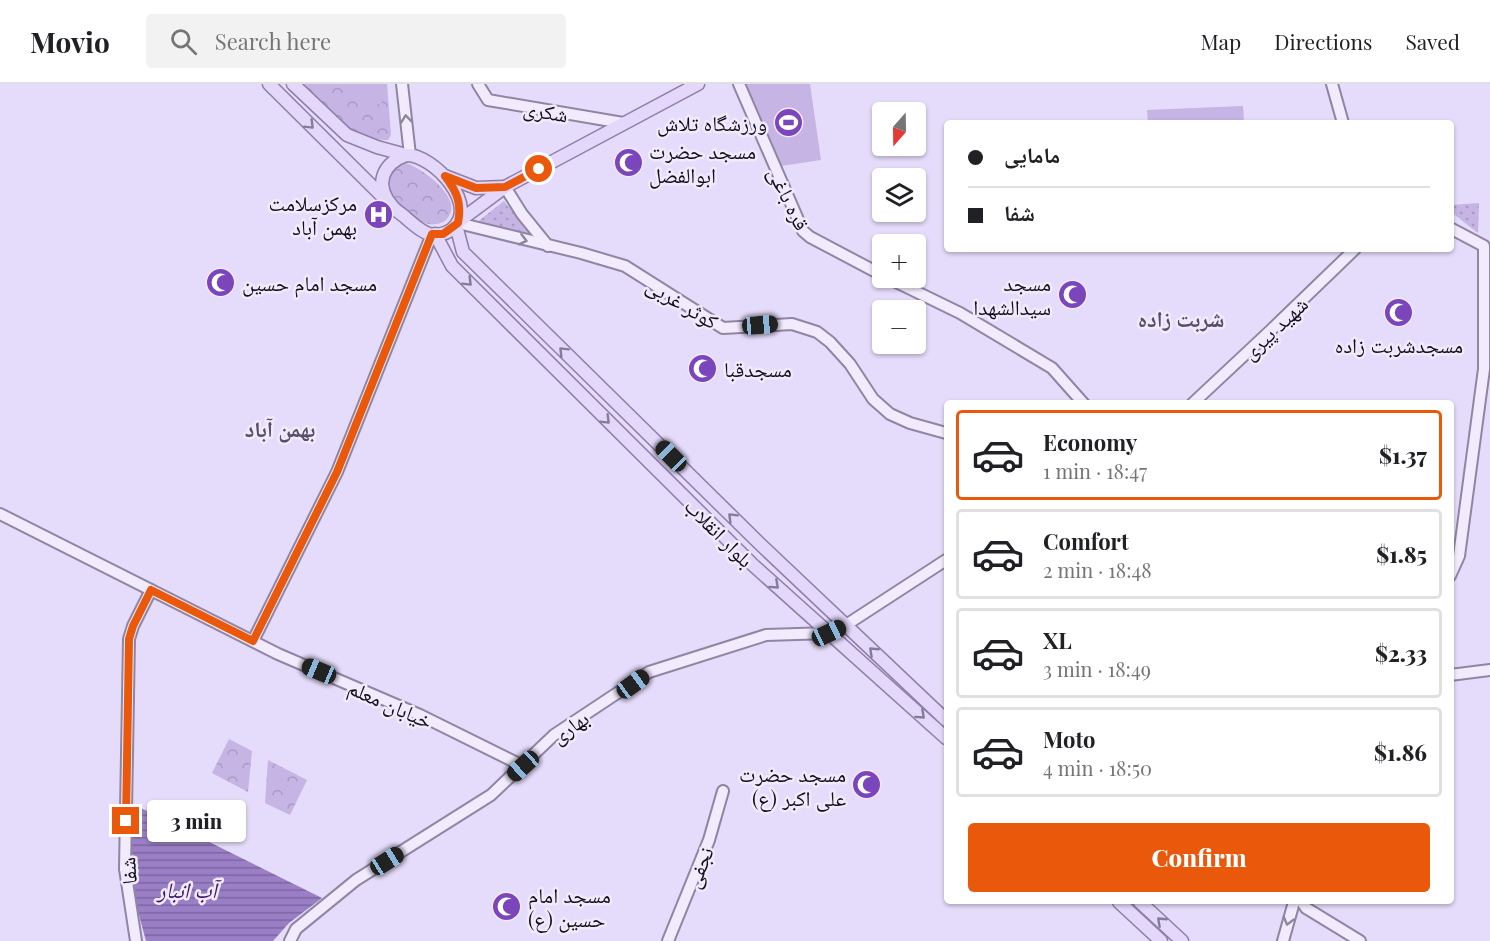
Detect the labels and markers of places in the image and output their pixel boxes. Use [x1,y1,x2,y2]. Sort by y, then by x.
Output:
sports icon: ورزشگاه تلاش [772,106,804,138]
place label: ورزشگاه تلاش [657,108,767,137]
place label: مسجد حضرت ابوالفضل [649,136,756,189]
mosque icon: مسجد حضرت ابوالفضل [612,146,644,178]
place label: مرکزسلامت بهمن آباد [268,188,357,241]
hospital icon: مرکزسلامت بهمن آباد [362,198,394,230]
mosque icon: مسجد امام حسین [205,266,237,298]
place label: مسجد امام حسین [242,268,377,298]
place label: مسجد سیدالشهدا [973,268,1051,320]
mosque icon: مسجد سیدالشهدا [1056,278,1088,310]
mosque icon: مسجدشربت زاده [1383,297,1415,329]
place label: مسجدشربت زاده [1335,330,1463,358]
mosque icon: مسجدقبا [687,352,719,384]
place label: مسجدقبا [724,354,792,382]
place label: مسجد حضرت علی اکبر (ع) [739,759,846,812]
mosque icon: مسجد حضرت علی اکبر (ع) [851,769,883,801]
place label: مسجد امام حسین (ع) [528,880,611,933]
mosque icon: مسجد امام حسین (ع) [491,890,523,922]

